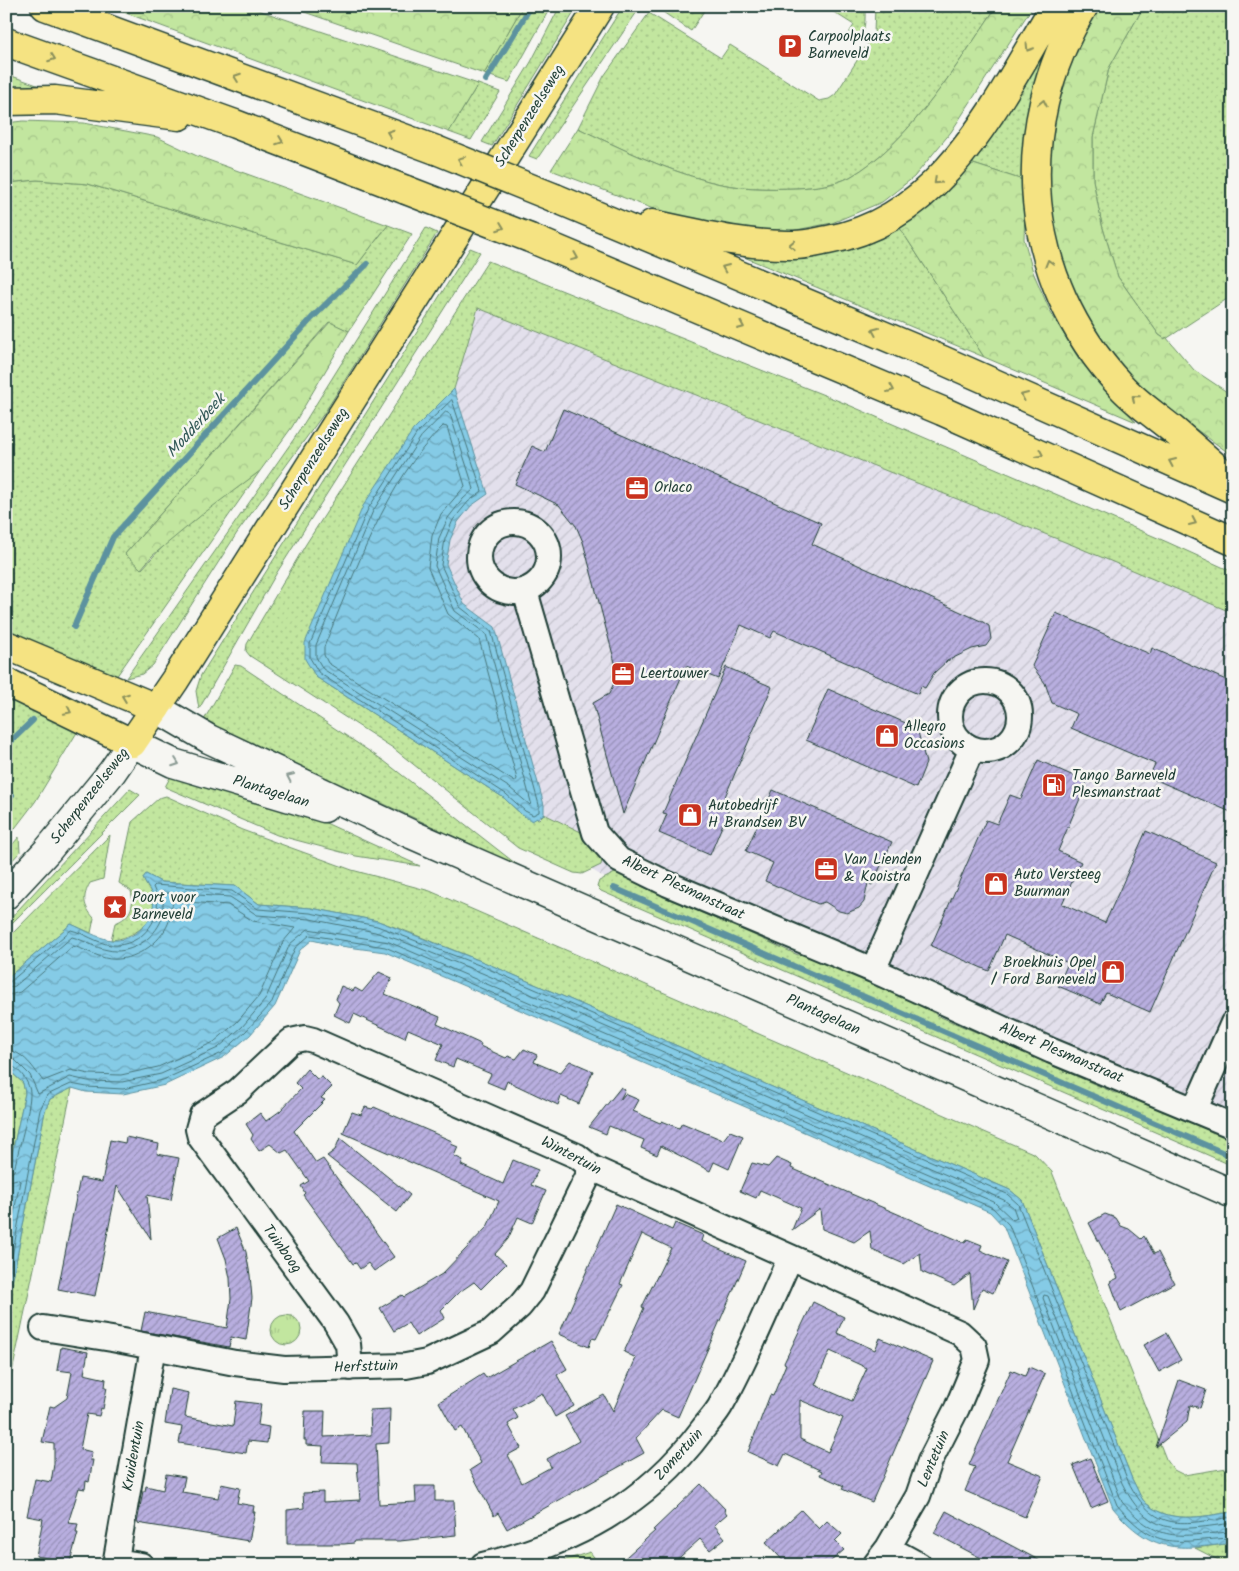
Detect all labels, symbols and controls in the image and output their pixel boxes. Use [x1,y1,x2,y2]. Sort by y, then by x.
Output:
place label: Carpoolplaats Barneveld [808,25,891,66]
parking icon: Carpoolplaats Barneveld [777,33,803,59]
one-way arrow [1026,42,1035,51]
one-way arrow [47,52,56,62]
street label: Scherpenzeelseweg [489,60,571,172]
one-way arrow [233,73,242,83]
one-way arrow [1038,98,1048,107]
one-way arrow [386,129,395,139]
one-way arrow [275,135,284,145]
one-way arrow [457,156,466,166]
one-way arrow [934,175,943,184]
one-way arrow [496,221,505,231]
one-way arrow [788,240,796,250]
one-way arrow [570,251,579,261]
one-way arrow [1044,258,1055,267]
one-way arrow [721,263,730,274]
one-way arrow [736,320,745,330]
one-way arrow [871,326,880,337]
one-way arrow [886,383,895,394]
water label: Modderbeek [160,387,233,464]
one-way arrow [1020,391,1029,402]
one-way arrow [1131,395,1140,404]
street label: Scherpenzeelseweg [273,403,355,515]
one-way arrow [1035,447,1044,458]
one-way arrow [1168,457,1177,468]
office icon: Orlaco [624,475,650,501]
place label: Orlaco [654,476,693,500]
one-way arrow [1188,516,1197,527]
office icon: Leertouwer [610,661,636,687]
place label: Leertouwer [640,662,709,686]
one-way arrow [122,692,130,702]
one-way arrow [62,705,71,715]
place label: Allegro Occasions [904,715,965,756]
shop icon: Allegro Occasions [874,723,900,749]
street label: Scherpenzeelseweg [44,742,136,850]
one-way arrow [171,757,180,767]
place label: Tango Barneveld Plesmanstraat [1072,764,1176,805]
street label: Plantagelaan [230,769,312,815]
fuel station icon: Tango Barneveld Plesmanstraat [1041,772,1067,798]
one-way arrow [286,773,295,783]
place label: Autobedrijf H Brandsen BV [708,794,807,835]
shop icon: Autobedrijf H Brandsen BV [677,802,703,828]
place label: Van Lienden & Kooistra [844,848,922,889]
street label: Albert Plesmanstraat [618,849,749,927]
office icon: Van Lienden & Kooistra [813,856,839,882]
place label: Auto Versteeg Buurman [1014,863,1101,904]
shop icon: Auto Versteeg Buurman [983,871,1009,897]
place label: Poort voor Barneveld [132,886,196,927]
place icon: Poort voor Barneveld [102,894,128,920]
place label: Broekhuis Opel / Ford Barneveld [991,951,1097,992]
shop icon: Broekhuis Opel / Ford Barneveld [1100,959,1126,985]
street label: Plantagelaan [782,988,864,1042]
street label: Albert Plesmanstraat [995,1016,1127,1090]
street label: Wintertuin [536,1130,606,1182]
street label: Tuinboog [256,1220,308,1278]
street label: Herfsttuin [334,1354,398,1380]
street label: Kruidentuin [116,1419,152,1493]
street label: Zomertuin [649,1423,709,1487]
street label: Lentetuin [911,1427,957,1491]

